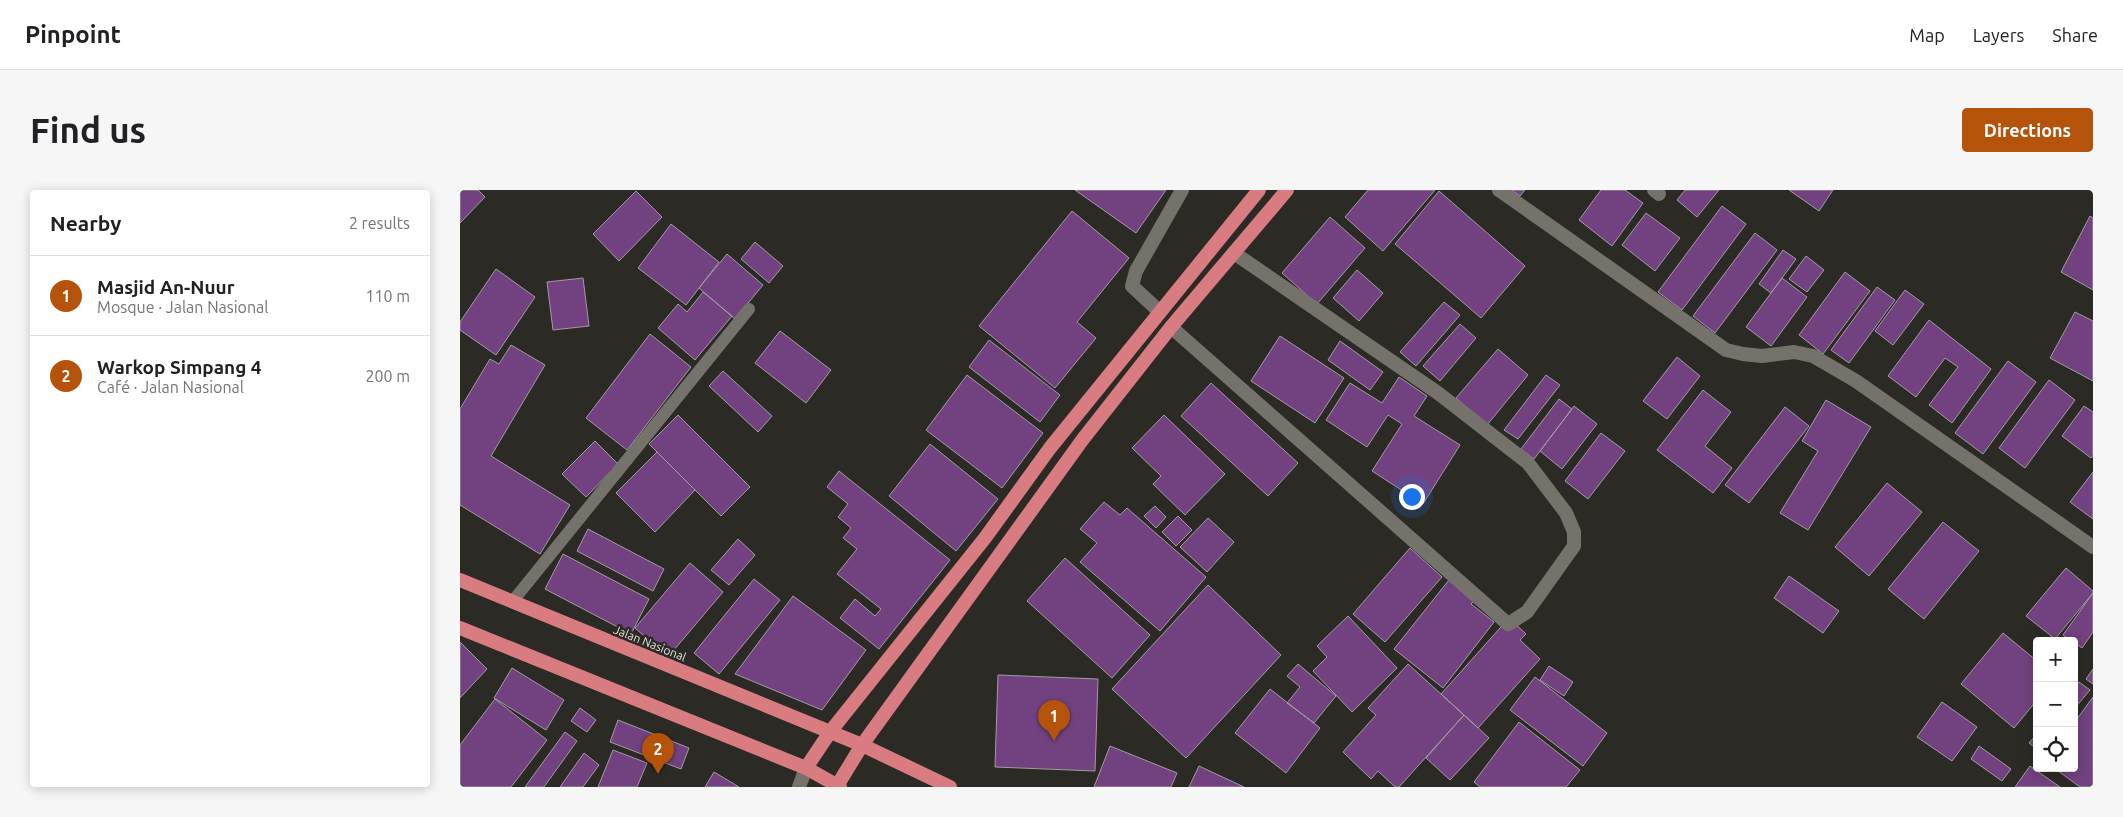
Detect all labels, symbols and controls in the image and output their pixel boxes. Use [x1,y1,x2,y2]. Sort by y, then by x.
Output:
text: Pinpoint [25,21,121,48]
text: Map [1909,25,1945,45]
text: Layers [1973,25,2024,45]
text: Share [2052,25,2098,45]
button: Directions [1962,108,2093,152]
text: Find us [30,110,146,150]
text: Nearby [50,211,121,235]
text: 2 results [349,214,410,232]
text: Masjid An-Nuur [97,276,235,298]
text: 1 [61,287,71,305]
text: 110 m [365,287,410,305]
text: Mosque · Jalan Nasional [97,298,269,316]
text: Warkop Simpang 4 [97,356,262,378]
text: 2 [61,367,71,385]
text: 200 m [365,367,410,385]
text: Café · Jalan Nasional [97,378,244,396]
your location [1399,484,1425,510]
street label: Jalan Nasional [612,623,688,663]
map controls [2033,637,2078,772]
button: + [2033,637,2078,682]
button: − [2033,682,2078,727]
pin: 1 [1038,700,1070,741]
button: locate [2033,727,2078,772]
pin: 2 [642,733,674,774]

